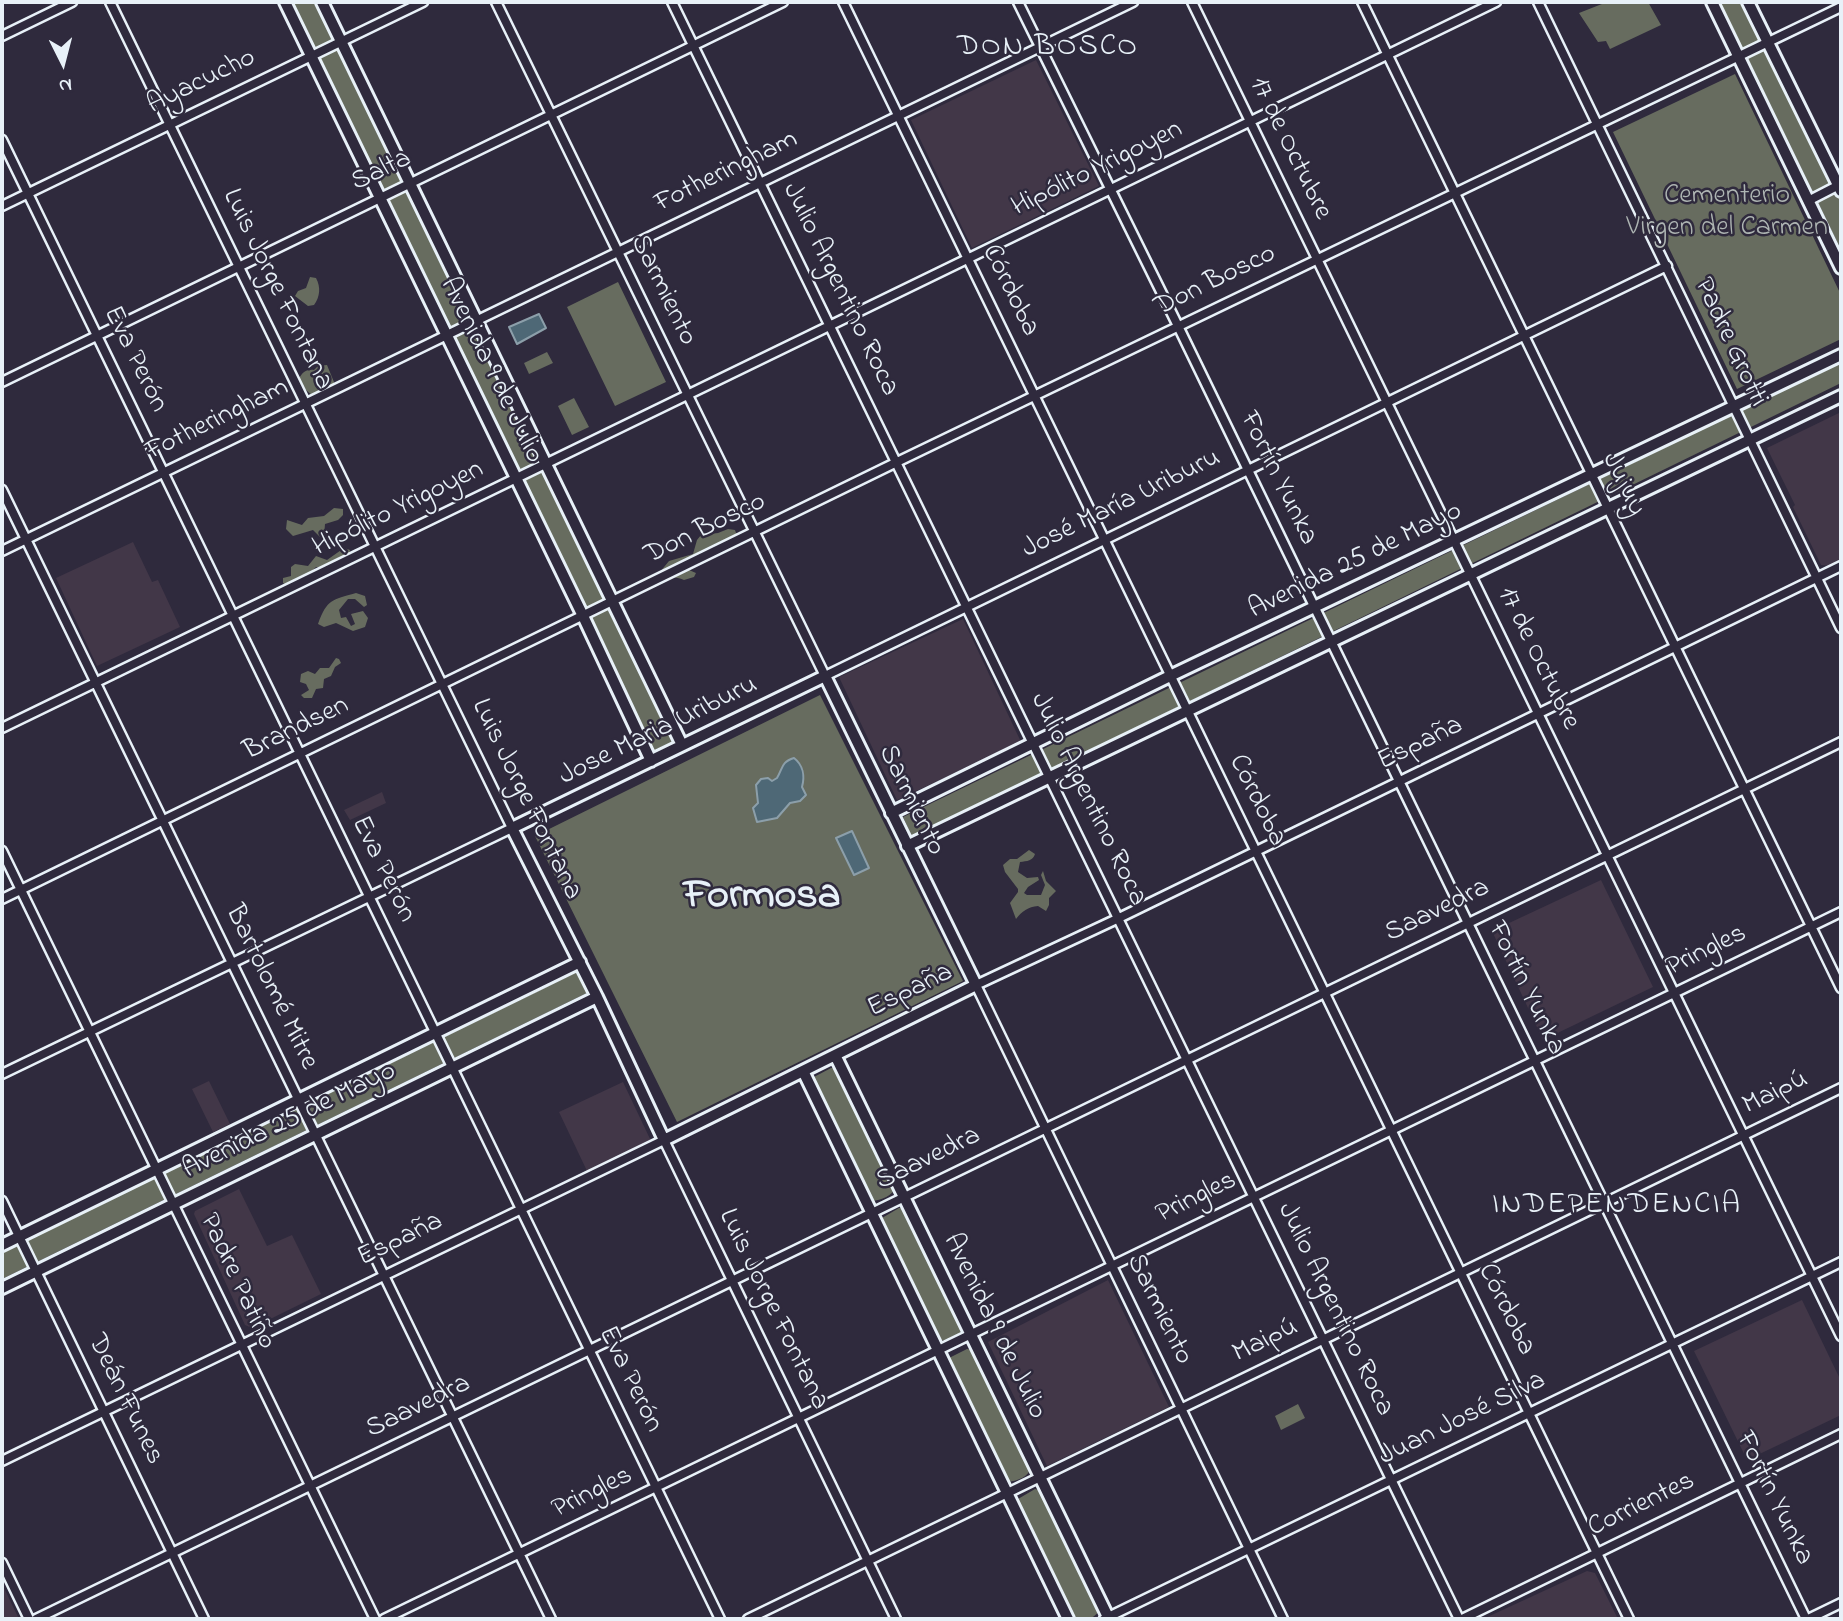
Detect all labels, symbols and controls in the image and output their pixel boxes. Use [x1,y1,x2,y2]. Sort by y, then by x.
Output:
north arrow [28,28,98,98]
district label: DON BOSCO [958,31,1138,67]
street label: Ayacucho [142,42,262,124]
text: N [57,70,73,98]
street label: 17 de Octubre [1240,72,1338,226]
street label: Hipólito Yrigoyen [1007,114,1189,226]
street label: Fotheringham [650,124,804,222]
street label: Salta [347,143,417,201]
street label: Julio Argentino Roca [773,178,905,402]
park label: Cementerio Virgen del Carmen [1626,180,1828,246]
street label: Luis Jorge Fontana [213,184,339,396]
street label: Sarmiento [621,230,703,352]
street label: Don Bosco [1150,238,1282,326]
street label: Córdoba [972,240,1046,342]
street label: Avenida 9 de Julio [430,273,550,469]
street label: Padre Grotti [1685,273,1773,413]
street label: Eva Perón [94,301,174,419]
street label: Fotheringham [141,372,295,470]
street label: Fortín Yunka [1230,407,1324,551]
street label: José María Uriburu [1017,442,1227,568]
street label: Jujuy [1592,448,1652,522]
street label: Hipólito Yrigoyen [308,454,490,566]
street label: Don Bosco [640,486,772,574]
street label: Avenida 25 de Mayo [1244,496,1468,628]
street label: 17 de Octubre [1488,582,1586,736]
street label: Jose Maria Uriburu [554,669,764,795]
street label: Julio Argentino Roca [1021,688,1153,912]
street label: Brandsen [239,690,355,770]
street label: Luis Jorge Fontana [462,694,588,906]
street label: España [1373,710,1469,780]
street label: Sarmiento [869,740,951,862]
street label: Córdoba [1219,750,1293,852]
street label: Eva Perón [342,811,422,929]
street label: Saavedra [1380,872,1496,952]
district label: Formosa [684,874,840,924]
street label: Bartolomé Mitre [216,900,324,1076]
street label: Fortín Yunka [1478,917,1572,1061]
street label: Pringles [1661,918,1753,986]
street label: España [863,957,959,1027]
street label: Avenida 25 de Mayo [178,1056,402,1188]
street label: Maipú [1738,1064,1814,1124]
street label: Saavedra [871,1120,987,1200]
street label: Pringles [1151,1165,1243,1233]
district label: INDEPENDENCIA [1494,1189,1740,1225]
street label: Julio Argentino Roca [1268,1198,1400,1422]
street label: Luis Jorge Fontana [709,1204,835,1416]
street label: España [353,1206,449,1276]
street label: Padre Patiño [190,1209,282,1355]
street label: Avenida 9 de Julio [933,1229,1053,1425]
street label: Sarmiento [1117,1249,1199,1371]
street label: Córdoba [1468,1259,1542,1361]
street label: Maipú [1228,1312,1304,1372]
street label: Eva Perón [589,1321,669,1439]
street label: Deán Funes [78,1329,170,1471]
street label: Juan José Silva [1374,1365,1552,1475]
street label: Saavedra [361,1368,477,1448]
street label: Fortín Yunka [1726,1427,1820,1571]
street label: Pringles [547,1460,639,1528]
street label: Corrientes [1583,1466,1701,1546]

